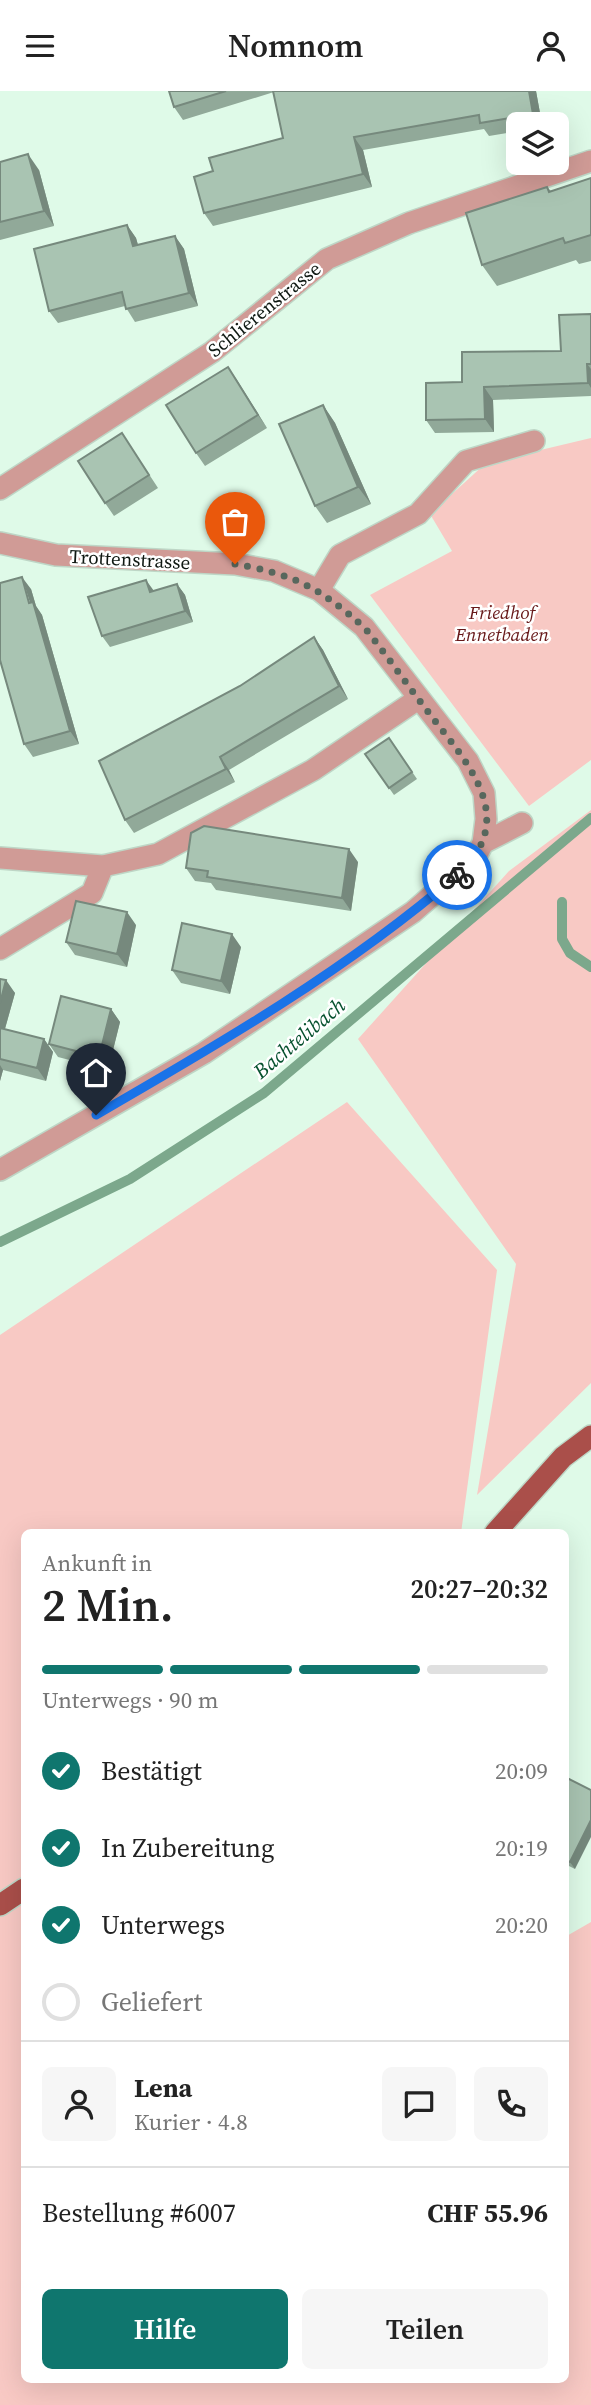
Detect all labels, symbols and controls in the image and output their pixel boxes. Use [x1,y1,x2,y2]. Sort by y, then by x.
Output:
text: Nomnom [228,24,363,68]
icon: menu [21,27,59,65]
icon: person [532,27,570,65]
map controls [506,112,569,175]
button: layers [506,112,569,175]
street label: Schlierenstrasse [202,255,326,363]
pin [205,492,265,564]
icon: bag [216,503,254,541]
street label: Trottenstrasse [69,543,191,575]
park label: Friedhof Ennetbaden [454,599,549,647]
courier [422,840,492,910]
icon: bike [438,856,476,894]
water label: Bachtelibach [246,991,352,1086]
pin [66,1043,126,1115]
icon: home [77,1054,115,1092]
text: Ankunft in [42,1547,152,1579]
text: 20:27–20:32 [411,1571,548,1607]
text: 2 Min. [42,1573,174,1636]
text: Unterwegs · 90 m [42,1684,218,1716]
icon: check [42,1752,80,1790]
text: Bestätigt [101,1753,202,1789]
text: 20:09 [495,1755,548,1787]
icon: check [42,1829,80,1867]
text: In Zubereitung [101,1830,275,1866]
text: 20:19 [495,1832,548,1864]
icon: check [42,1906,80,1944]
text: Unterwegs [101,1907,225,1943]
text: 20:20 [495,1909,548,1941]
text: Geliefert [101,1984,202,2020]
button: person [42,2067,116,2141]
button: chat [382,2067,456,2141]
button: phone [474,2067,548,2141]
text: Lena [134,2070,192,2106]
text: Kurier · 4.8 [134,2106,248,2138]
text: Bestellung #6007 [42,2195,236,2231]
text: CHF 55.96 [427,2195,548,2231]
button: Hilfe [42,2289,288,2369]
button: Teilen [302,2289,548,2369]

